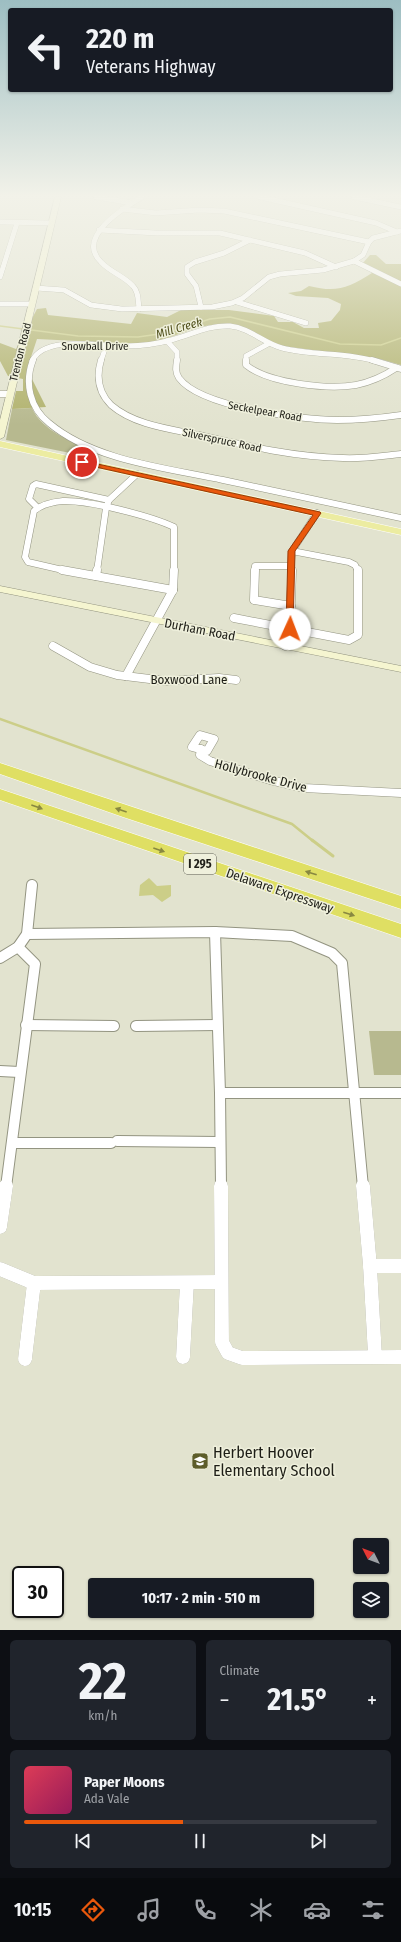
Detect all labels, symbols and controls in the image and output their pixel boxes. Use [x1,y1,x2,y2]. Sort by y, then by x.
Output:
text: 220 m [86,22,154,55]
icon: left [20,24,72,76]
text: Veterans Highway [86,56,216,78]
water label: Mill Creek [154,315,204,341]
street label: Trenton Road [7,321,34,383]
street label: Snowball Drive [62,340,128,353]
street label: Seckelpear Road [227,399,303,424]
street label: Silverspruce Road [181,426,263,455]
pin [65,445,99,479]
icon: arrive [71,451,93,473]
position arrow [269,608,311,650]
street label: Durham Road [163,615,237,644]
street label: Boxwood Lane [150,672,228,687]
street label: Hollybrooke Drive [213,756,309,795]
one-way arrow [31,805,43,811]
one-way arrow [115,807,127,813]
one-way arrow [154,847,166,853]
road number: I 295 [184,854,216,874]
street label: Delaware Expressway [224,865,336,916]
one-way arrow [305,869,317,875]
one-way arrow [343,911,355,917]
place label: Herbert Hoover Elementary School [213,1443,335,1480]
school or university icon: Herbert Hoover Elementary School [190,1451,210,1471]
north arrow [353,1538,389,1574]
map controls [353,1538,389,1618]
speed limit sign: 30 [12,1566,64,1618]
button: layers [353,1582,389,1618]
text: 10:17 · 2 min · 510 m [142,1589,260,1607]
text: 22 [79,1650,127,1713]
text: Climate [220,1663,260,1678]
text: 21.5° [267,1682,329,1718]
text: − [220,1687,229,1714]
text: + [367,1687,377,1714]
text: km/h [88,1708,117,1723]
text: Paper Moons [84,1773,165,1791]
text: Ada Vale [84,1791,129,1806]
icon: previous [72,1830,94,1852]
icon: pause [189,1830,211,1852]
icon: next [307,1830,329,1852]
icon: directions [79,1896,107,1924]
icon: music [135,1896,163,1924]
icon: phone [191,1896,219,1924]
icon: climate [247,1896,275,1924]
icon: car [303,1896,331,1924]
icon: filters [359,1896,387,1924]
text: 10:15 [14,1899,51,1921]

